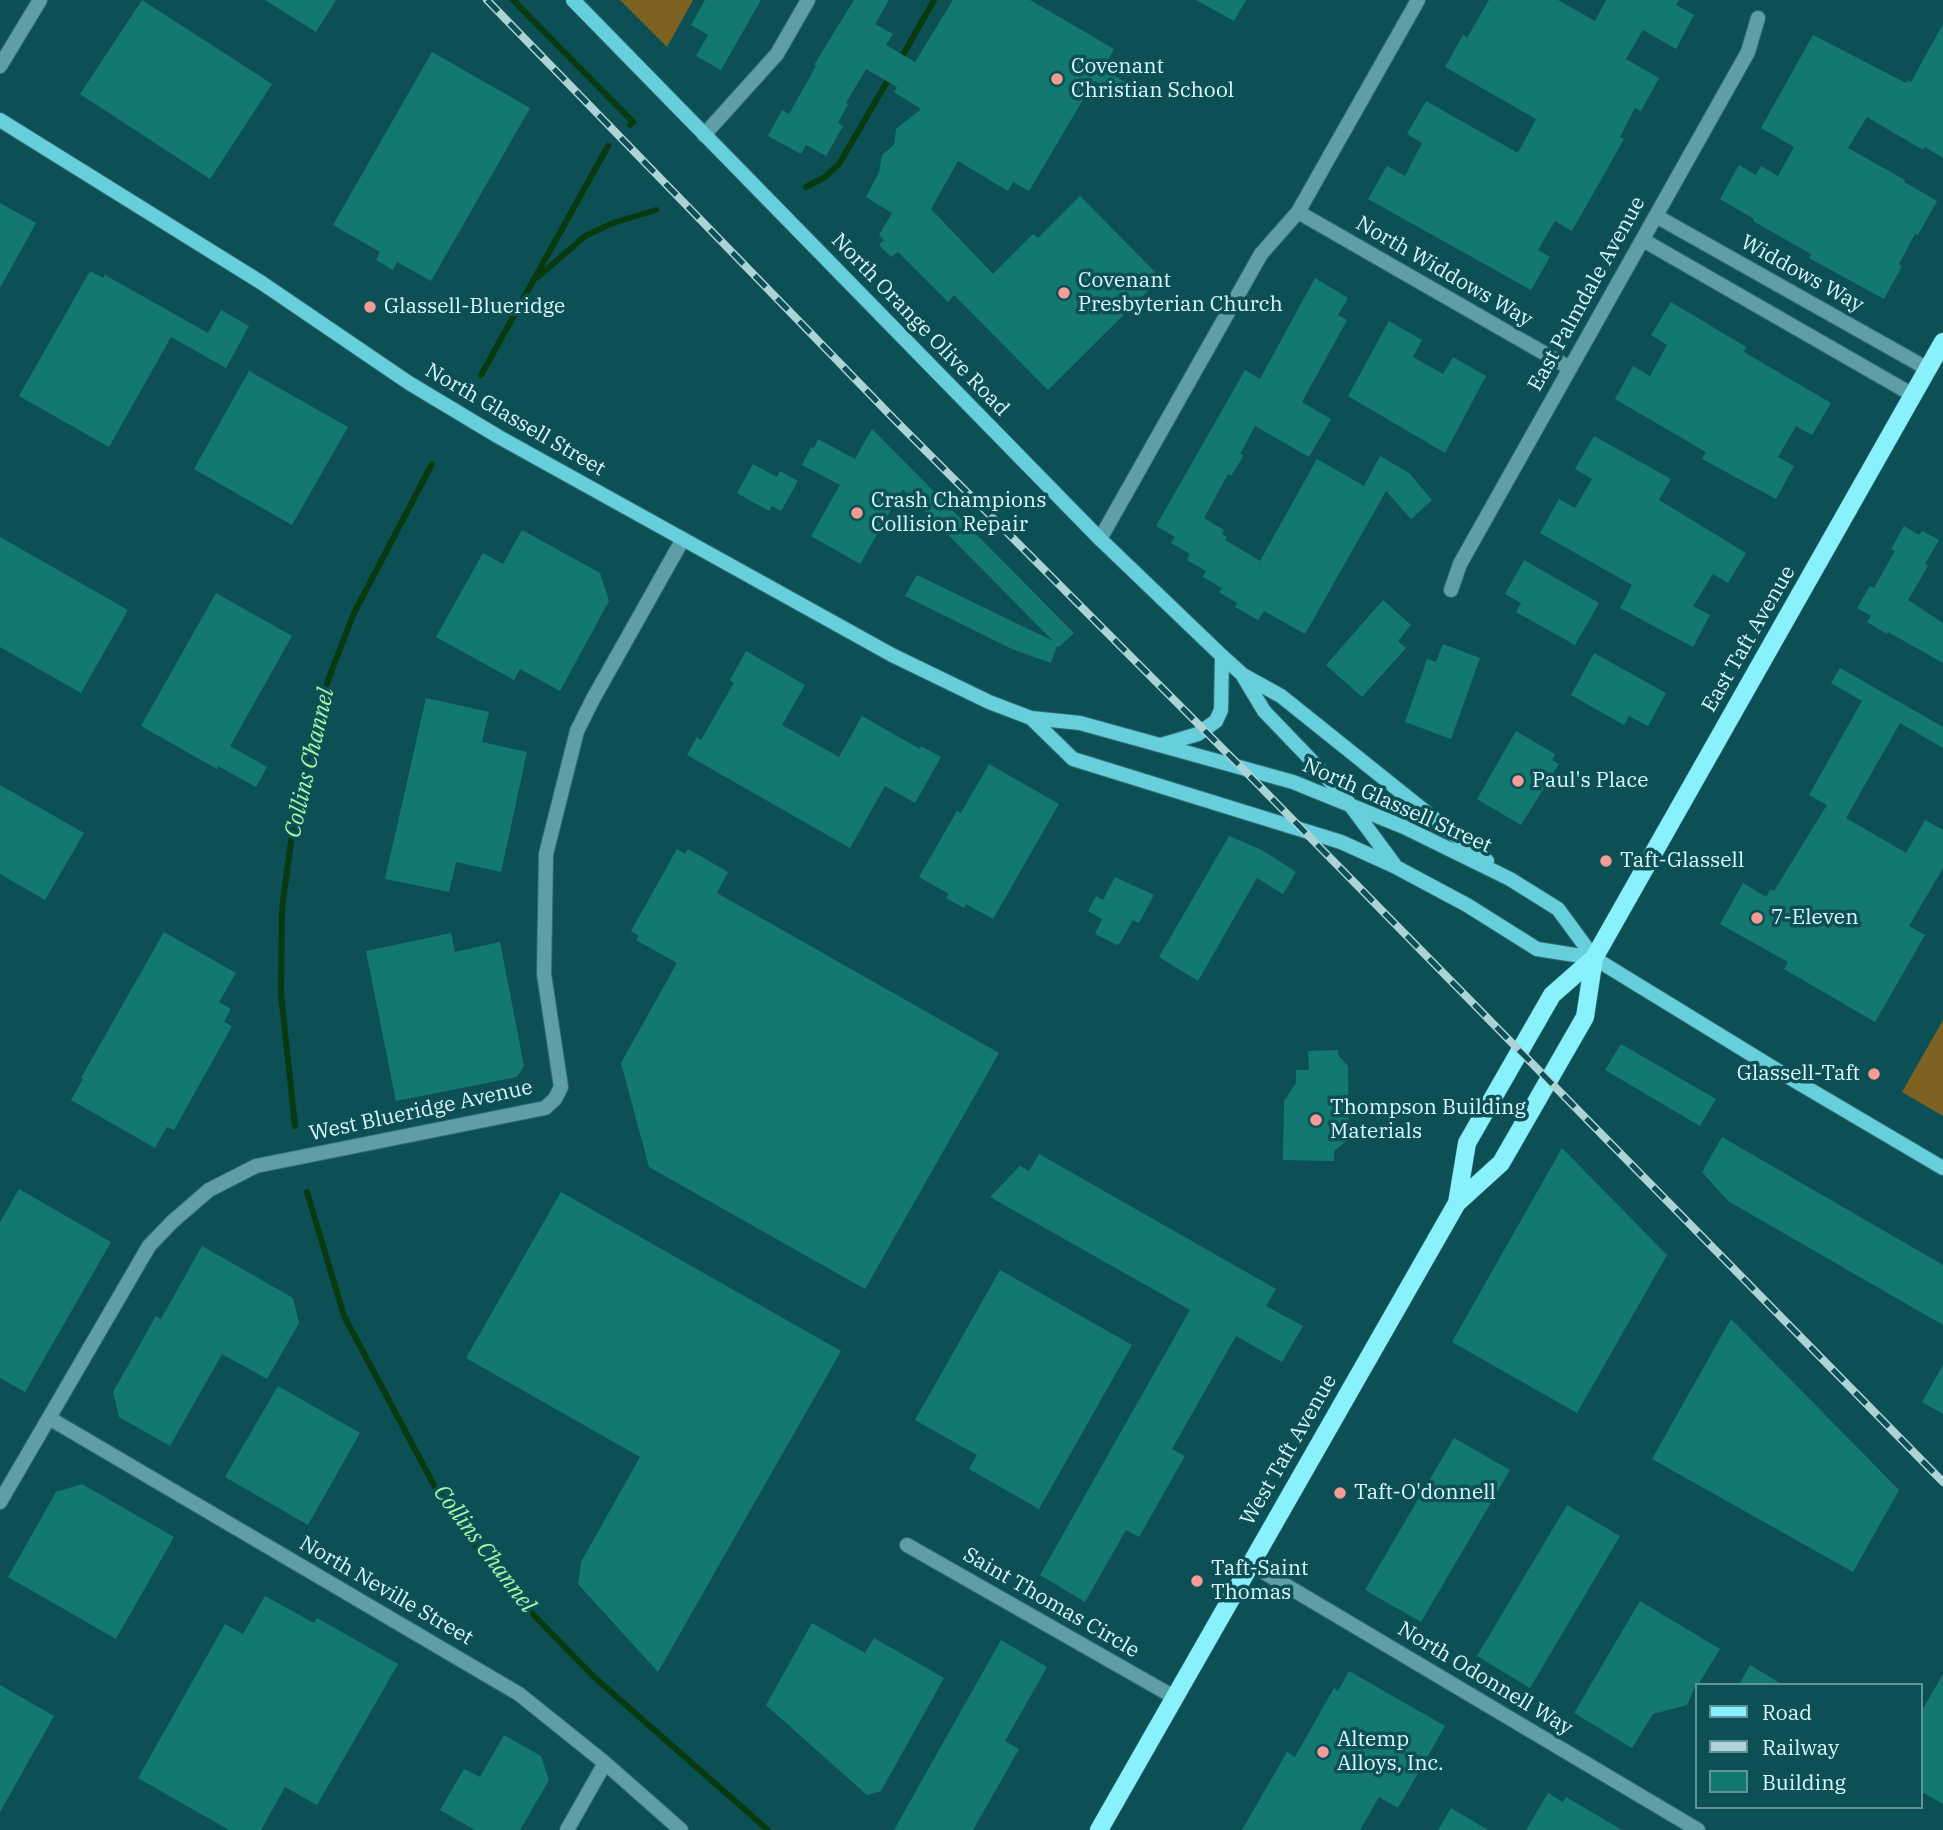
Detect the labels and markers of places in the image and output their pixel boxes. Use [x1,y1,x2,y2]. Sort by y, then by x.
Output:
place label: Covenant Christian School [1071,54,1234,104]
marker: Covenant Christian School [1049,71,1065,87]
place label: Covenant Presbyterian Church [1078,268,1283,318]
marker: Covenant Presbyterian Church [1056,285,1072,301]
place label: Glassell-Blueridge [384,294,565,320]
marker: Glassell-Blueridge [362,299,378,315]
place label: Crash Champions Collision Repair [871,488,1047,538]
marker: Crash Champions Collision Repair [849,505,865,521]
place label: Paul's Place [1532,768,1648,794]
marker: Paul's Place [1510,773,1526,789]
place label: Taft-Glassell [1620,848,1744,874]
marker: Taft-Glassell [1598,853,1614,869]
place label: 7-Eleven [1771,905,1859,931]
marker: 7-Eleven [1749,910,1765,926]
place label: Glassell-Taft [1737,1061,1860,1087]
marker: Glassell-Taft [1866,1066,1882,1082]
place label: Thompson Building Materials [1330,1095,1526,1145]
marker: Thompson Building Materials [1308,1112,1324,1128]
place label: Taft-O'donnell [1354,1480,1496,1506]
marker: Taft-O'donnell [1332,1485,1348,1501]
place label: Taft-Saint Thomas [1211,1556,1308,1606]
marker: Taft-Saint Thomas [1189,1573,1205,1589]
place label: Altemp Alloys, Inc. [1337,1727,1444,1777]
marker: Altemp Alloys, Inc. [1315,1744,1331,1760]

